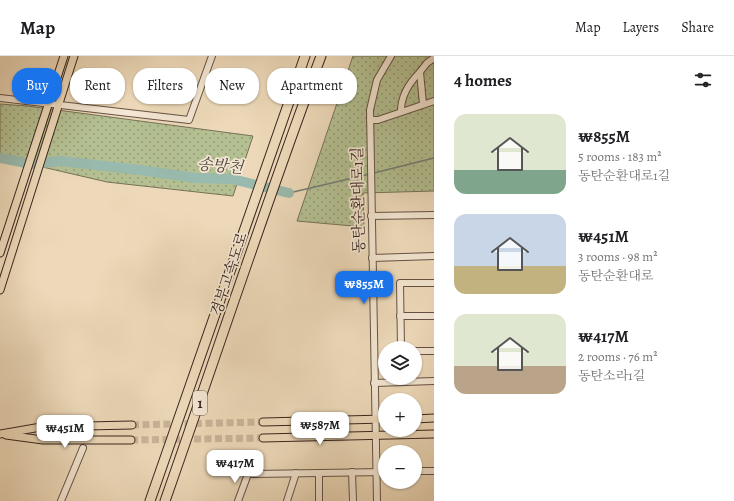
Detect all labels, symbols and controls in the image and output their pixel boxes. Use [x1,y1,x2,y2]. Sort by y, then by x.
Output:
text: Map [20,15,55,41]
text: Map [575,18,601,37]
text: Layers [623,18,659,37]
text: Share [681,18,714,37]
chip: Buy [12,68,62,104]
chip: Rent [70,68,125,104]
chip: Filters [133,68,197,104]
chip: New [205,68,259,104]
chip: Apartment [267,68,357,104]
text: 4 homes [454,69,512,92]
icon: filters [692,69,714,91]
text: ₩855M [578,125,630,148]
icon: home [486,130,534,178]
street label: 동탄순환대로1길 [347,147,369,253]
text: 5 rooms · 183 m² [578,148,662,165]
water label: 송방천 [196,153,246,179]
text: 동탄순환대로1길 [578,167,670,184]
text: ₩451M [578,225,629,248]
street label: 경부고속도로 [206,229,252,318]
icon: home [486,230,534,278]
text: 3 rooms · 98 m² [578,248,657,265]
text: 동탄순환대로 [578,267,653,284]
pin: ₩855M [336,271,392,305]
text: ₩855M [344,275,384,292]
text: ₩417M [578,325,629,348]
icon: home [486,330,534,378]
map controls [378,341,422,489]
button: layers [378,341,422,385]
text: 2 rooms · 76 m² [578,348,657,365]
text: 동탄소라1길 [578,367,645,384]
road number: 1 [193,391,207,415]
button: + [378,393,422,437]
pin: ₩587M [292,412,348,446]
pin: ₩451M [37,415,93,449]
text: ₩587M [300,416,340,433]
text: ₩451M [46,419,84,436]
button: − [378,445,422,489]
pin: ₩417M [207,450,263,484]
text: ₩417M [216,454,254,471]

